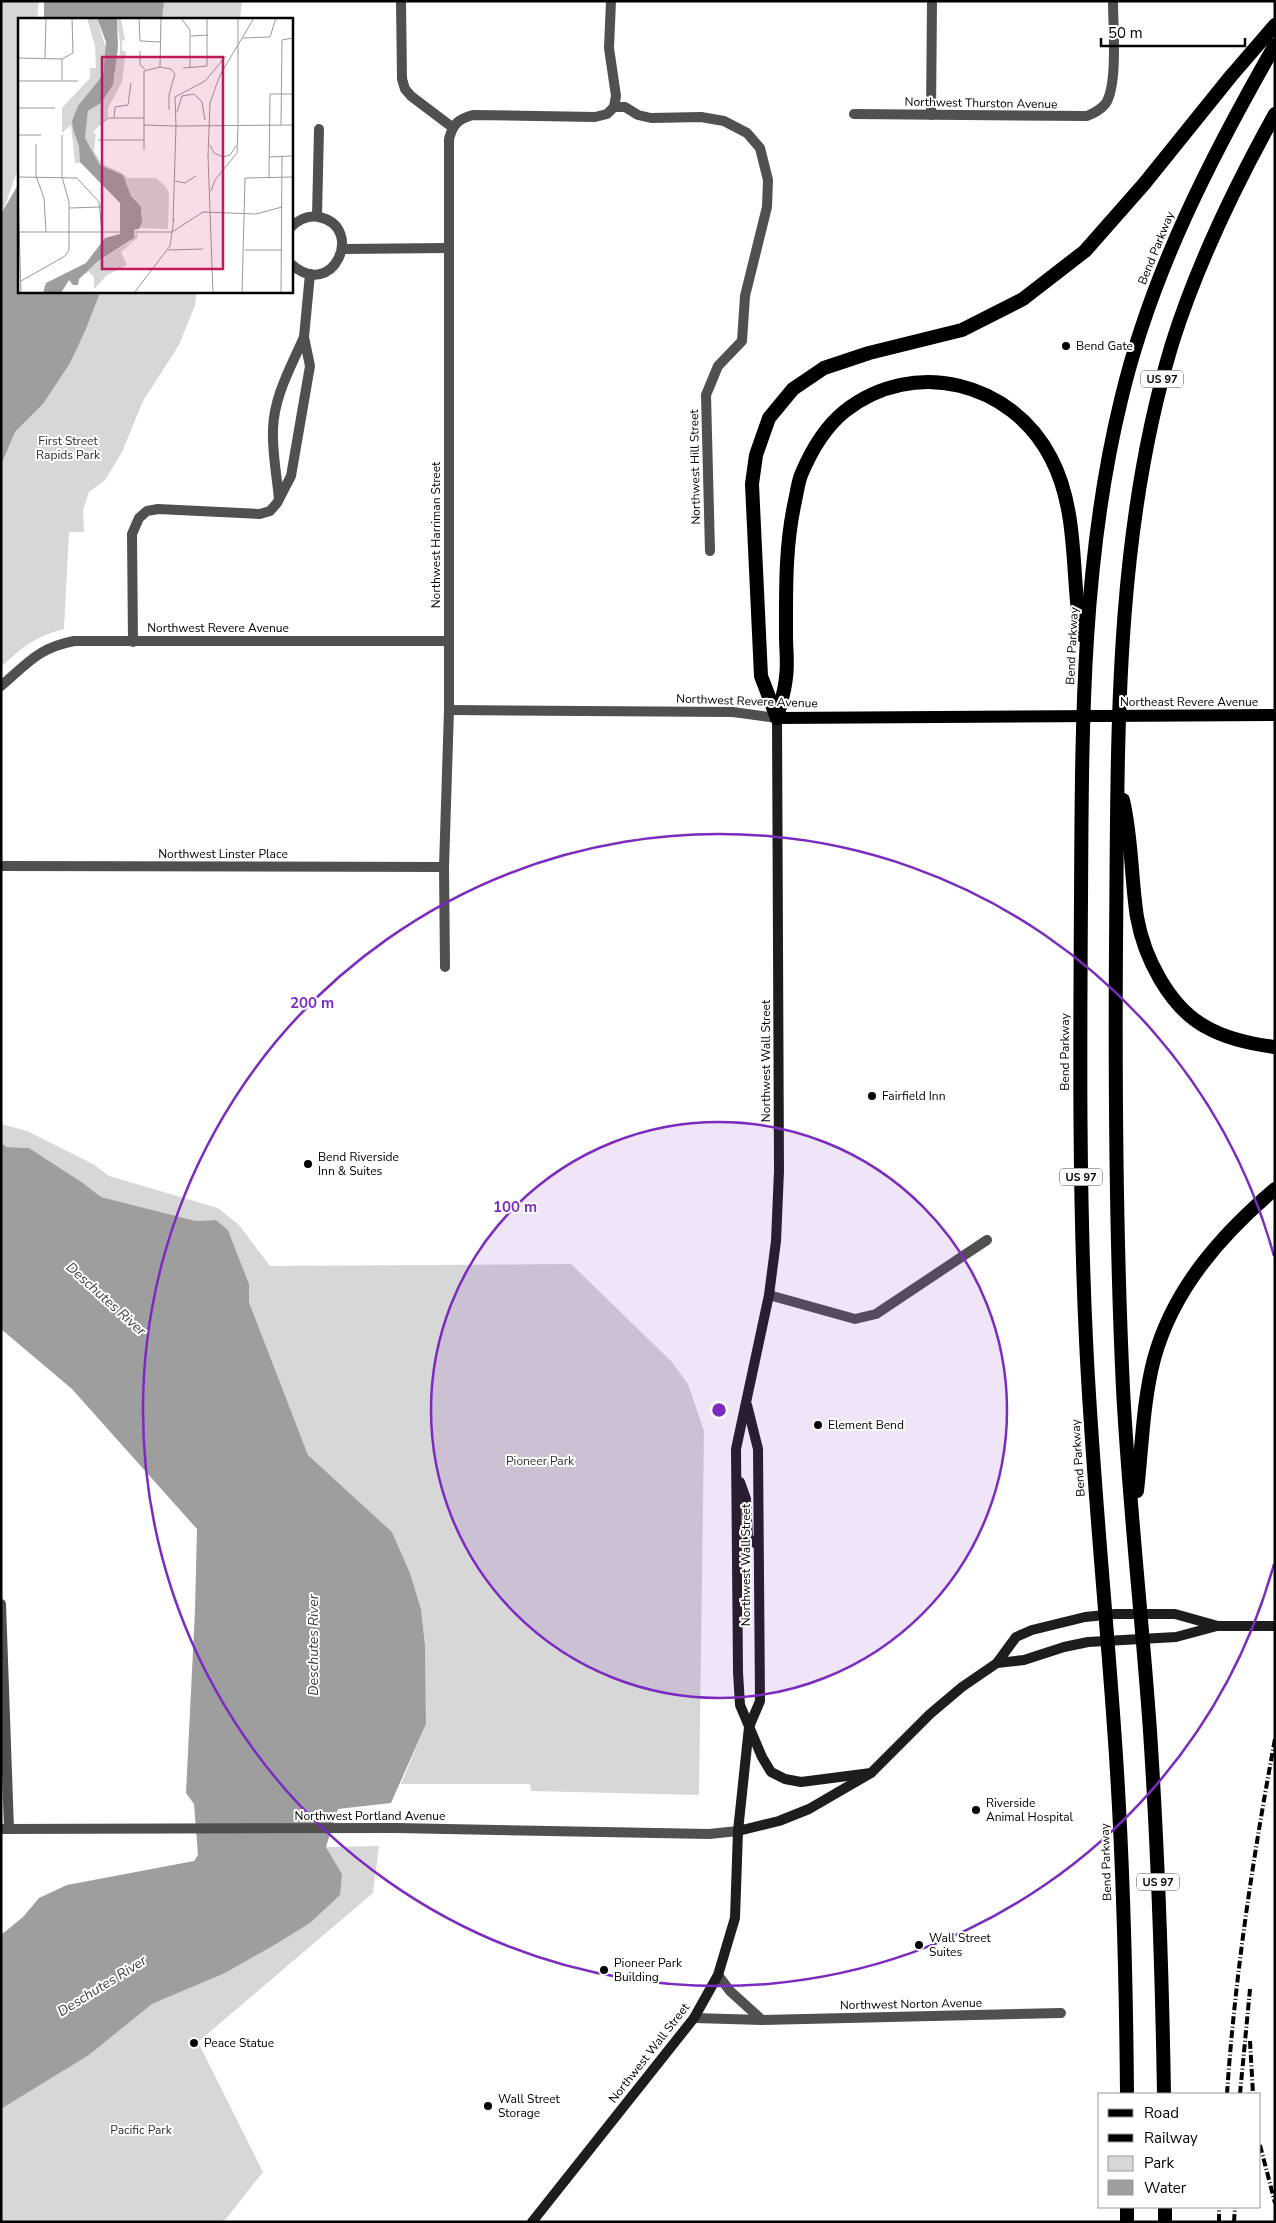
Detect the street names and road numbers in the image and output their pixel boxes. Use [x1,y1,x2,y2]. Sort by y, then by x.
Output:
street label: Northwest Thurston Avenue [904,94,1058,112]
street label: Bend Parkway [1134,208,1178,287]
road number: US 97 [1141,370,1183,388]
street label: Northwest Hill Street [686,408,704,525]
street label: Northwest Harriman Street [428,461,444,608]
street label: Bend Parkway [1062,606,1082,685]
street label: Northwest Revere Avenue [147,620,289,636]
street label: Northwest Revere Avenue [676,691,818,711]
street label: Northeast Revere Avenue [1120,694,1258,710]
street label: Northwest Linster Place [158,846,288,862]
street label: Northwest Wall Street [758,999,774,1122]
street label: Bend Parkway [1057,1012,1073,1091]
road number: US 97 [1060,1168,1102,1186]
street label: Bend Parkway [1067,1418,1089,1497]
street label: Northwest Wall Street [738,1503,754,1626]
street label: Northwest Portland Avenue [295,1808,445,1824]
street label: Bend Parkway [1097,1822,1115,1901]
road number: US 97 [1137,1874,1179,1890]
street label: Northwest Norton Avenue [840,1995,982,2013]
street label: Northwest Wall Street [605,1999,693,2106]

